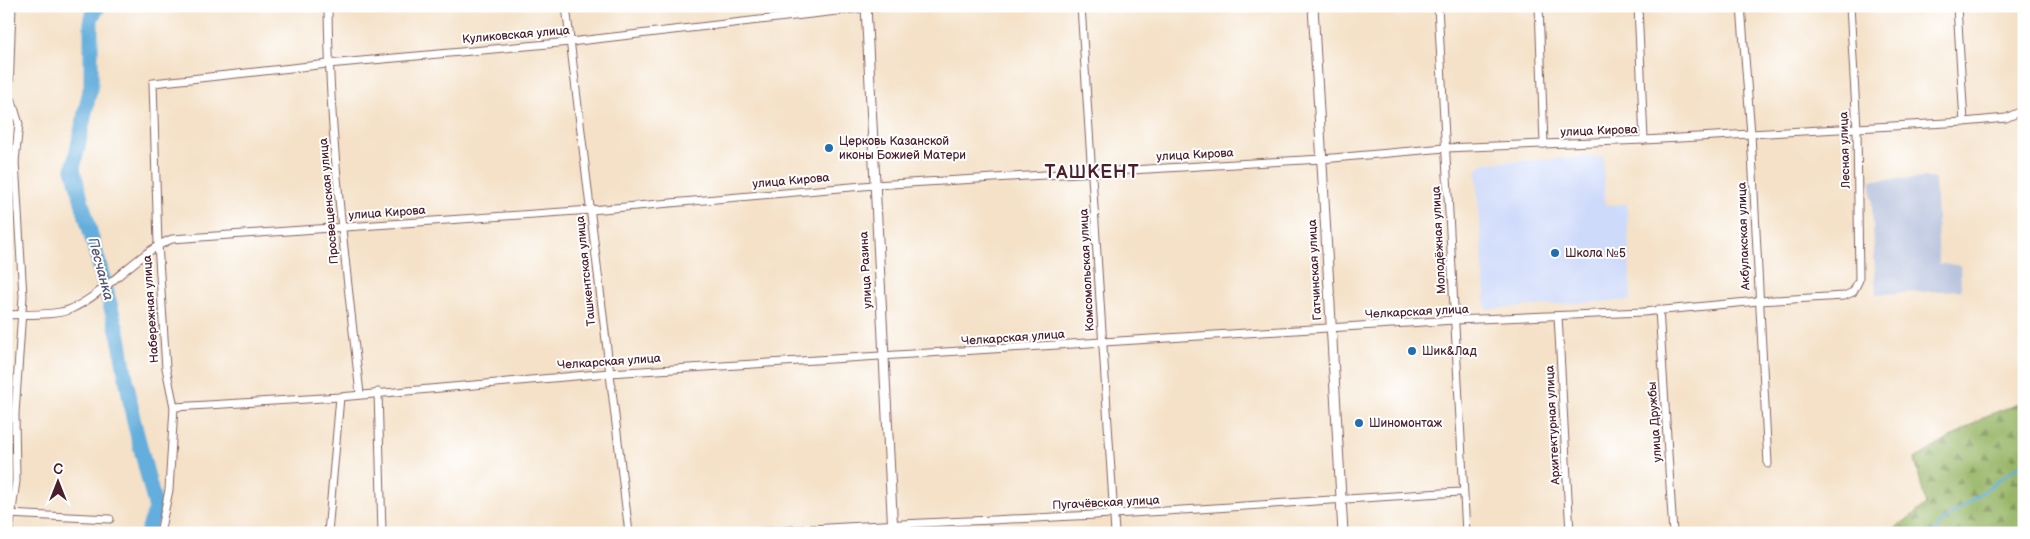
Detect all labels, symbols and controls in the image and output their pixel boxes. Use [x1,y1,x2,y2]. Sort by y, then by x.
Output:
street label: Куликовская улица [462,23,570,47]
street label: Лесная улица [1836,111,1854,190]
street label: улица Кирова [1560,122,1638,140]
place label: Церковь Казанской иконы Божией Матери [839,134,966,163]
street label: Просвещенская улица [316,137,342,265]
marker: Церковь Казанской иконы Божией Матери [823,142,835,154]
street label: улица Кирова [1156,145,1234,165]
district label: ТАШКЕНТ [1045,162,1139,183]
street label: улица Кирова [752,170,830,192]
street label: Акбулакская улица [1735,182,1753,291]
street label: Молодёжная улица [1429,186,1449,294]
street label: улица Кирова [348,203,426,223]
street label: Комсомольская улица [1076,208,1098,332]
street label: Ташкентская улица [573,215,599,327]
street label: Гатчинская улица [1305,219,1325,321]
street label: улица Разина [856,231,876,309]
water label: Песчанка [84,236,118,302]
place label: Школа №5 [1565,246,1626,261]
marker: Школа №5 [1549,247,1561,259]
street label: Набережная улица [140,255,162,363]
street label: Челкарская улица [1365,302,1469,322]
street label: Челкарская улица [961,327,1065,349]
place label: Шик&Лад [1422,344,1477,359]
marker: Шик&Лад [1406,345,1418,357]
street label: Челкарская улица [557,351,661,373]
street label: Архитектурная улица [1542,365,1564,486]
street label: улица Дружбы [1645,381,1665,463]
place label: Шиномонтаж [1369,416,1443,431]
marker: Шиномонтаж [1353,417,1365,429]
north arrow [32,456,82,506]
text: С [53,461,63,478]
street label: Пугачёвская улица [1052,493,1160,513]

